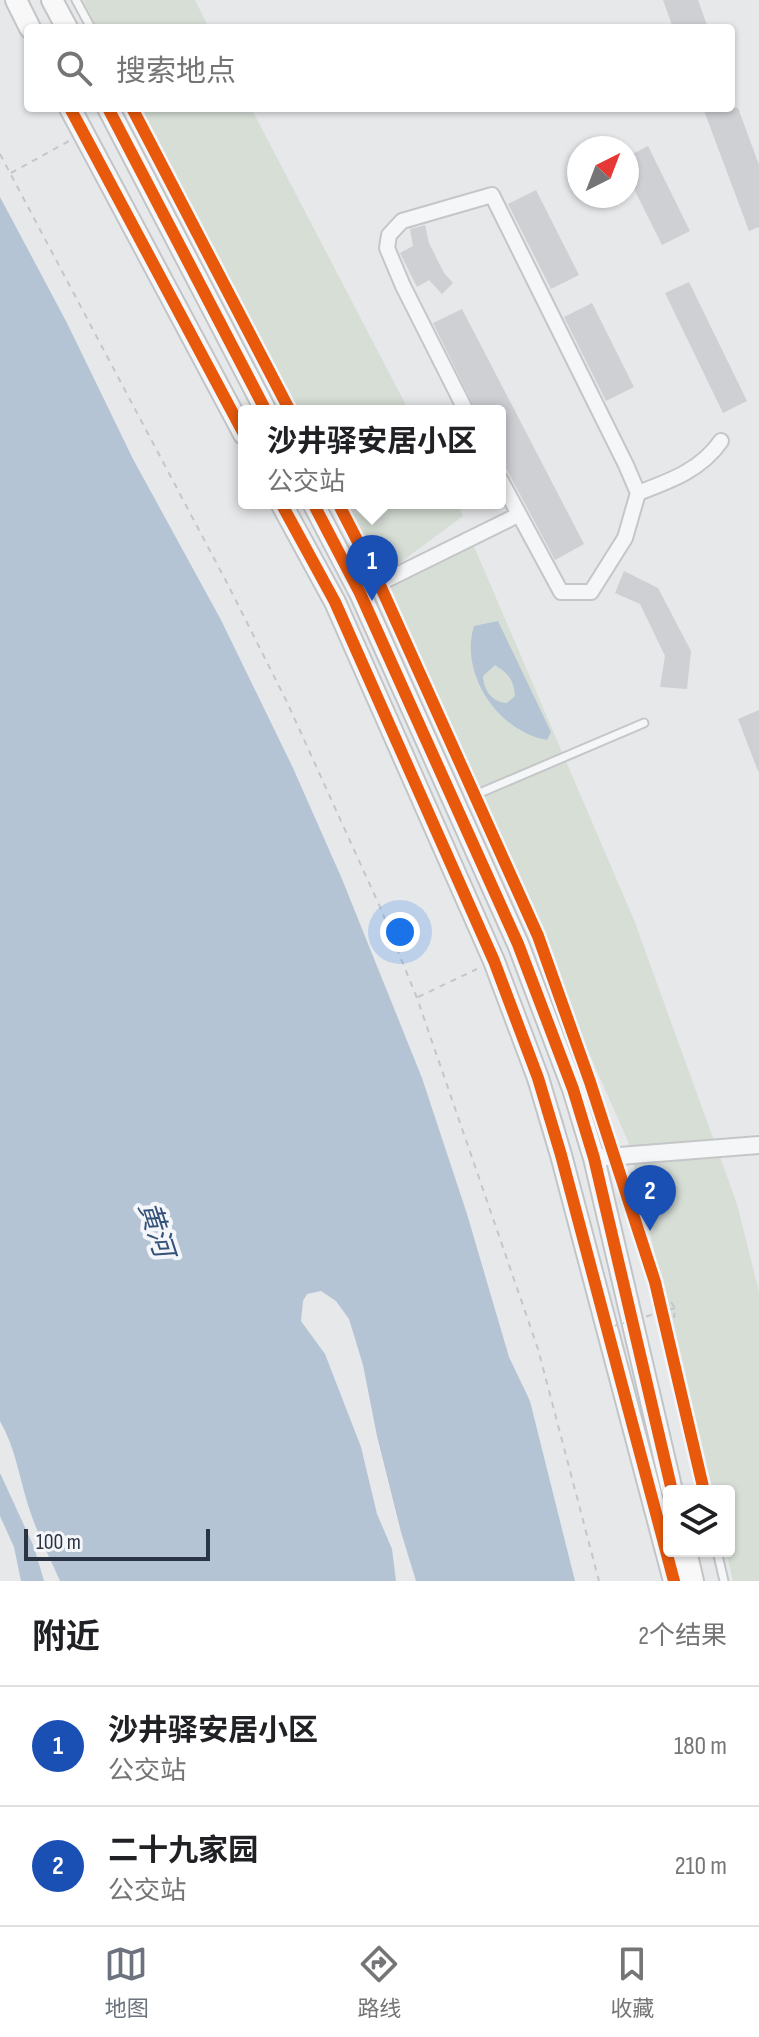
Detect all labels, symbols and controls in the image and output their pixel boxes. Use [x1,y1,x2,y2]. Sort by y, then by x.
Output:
search box [24,24,735,112]
icon: search [52,46,96,90]
text: 搜索地点 [116,54,236,90]
north arrow [567,136,639,208]
popup [238,405,506,509]
text: 沙井驿安居小区 [267,424,477,460]
text: 公交站 [267,467,345,498]
pin: 1 [346,535,398,601]
your location [380,912,420,952]
pin: 2 [624,1165,676,1231]
water label: 黄河 [131,1198,181,1266]
map controls [663,1485,735,1557]
button: layers [663,1485,735,1557]
scale bar [24,1525,210,1561]
text: 100 m [36,1529,81,1556]
text: 附近 [32,1617,100,1658]
text: 2个结果 [638,1621,727,1652]
text: 沙井驿安居小区 [108,1713,318,1749]
text: 1 [53,1731,63,1762]
text: 180 m [674,1731,727,1762]
text: 公交站 [108,1756,186,1787]
text: 二十九家园 [108,1833,258,1869]
text: 2 [52,1851,64,1882]
text: 210 m [675,1851,727,1882]
text: 公交站 [108,1876,186,1907]
tab: 地图 [104,1942,149,2023]
tab: 路线 [357,1942,402,2023]
tab: 收藏 [610,1942,655,2023]

